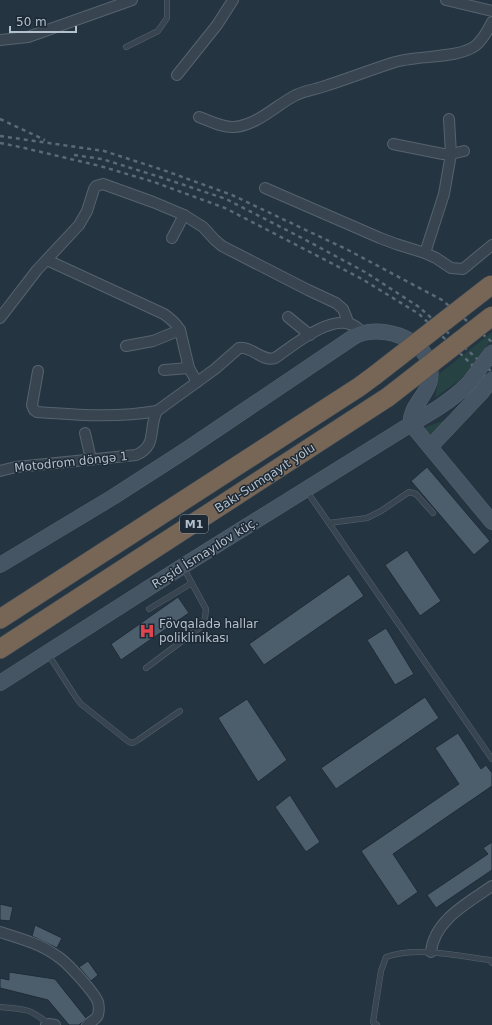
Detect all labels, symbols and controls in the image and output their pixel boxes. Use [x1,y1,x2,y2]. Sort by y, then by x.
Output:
scale bar [10,8,76,34]
text: 50 m [16,15,47,29]
street label: Bakı-Sumqayıt yolu [212,440,318,516]
street label: Motodrom döngə 1 [14,449,128,475]
street label: Rəşid İsmayılov küç. [149,514,261,591]
road number: M1 [180,515,208,533]
place label: Fövqaladə hallar poliklinikası [159,617,258,645]
hospital icon: Fövqaladə hallar poliklinikası [138,622,156,640]

